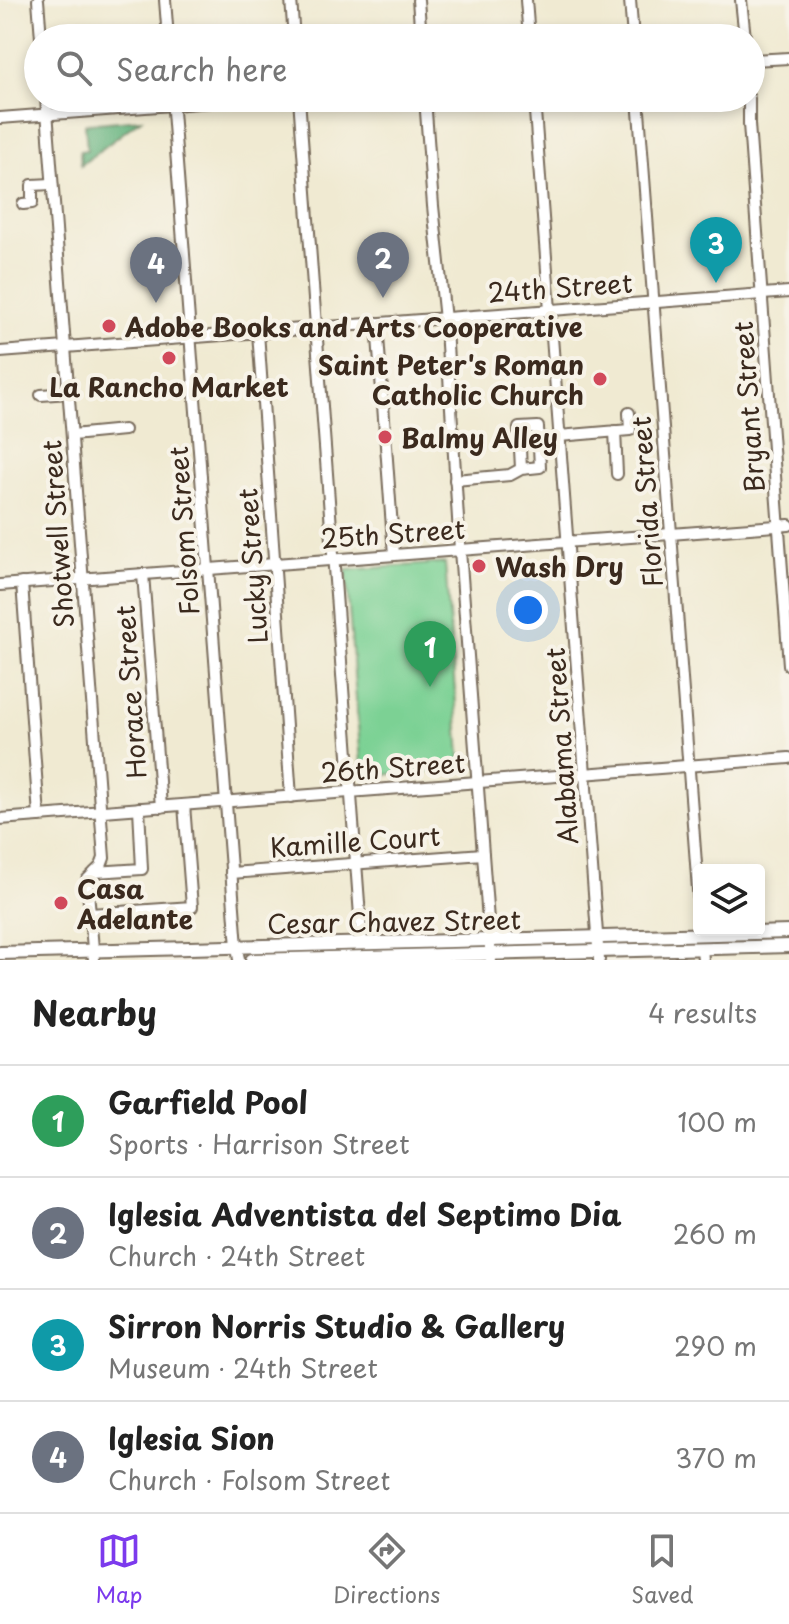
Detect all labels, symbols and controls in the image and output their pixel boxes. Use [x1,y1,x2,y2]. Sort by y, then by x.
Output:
search box [24,24,765,112]
icon: search [52,46,96,90]
text: Search here [116,46,288,91]
pin: 3 [690,217,742,283]
pin: 2 [357,232,409,298]
pin: 4 [130,237,182,303]
street label: 24th Street [486,262,634,312]
place label: Adobe Books and Arts Cooperative [124,307,583,346]
marker: Adobe Books and Arts Cooperative [100,317,118,335]
street label: Bryant Street [723,320,773,494]
place label: Saint Peter's Roman Catholic Church [318,345,584,414]
marker: La Rancho Market [160,349,178,367]
place label: La Rancho Market [49,367,289,406]
marker: Saint Peter's Roman Catholic Church [591,370,609,388]
street label: Florida Street [621,415,671,589]
place label: Balmy Alley [401,418,558,457]
marker: Balmy Alley [376,428,394,446]
street label: Shotwell Street [31,439,83,629]
street label: Folsom Street [158,445,208,617]
street label: Lucky Street [227,487,277,645]
street label: 25th Street [320,509,466,557]
place label: Wash Dry [495,547,624,586]
marker: Wash Dry [470,557,488,575]
your location [508,590,548,630]
street label: Horace Street [104,604,156,780]
pin: 1 [404,621,456,687]
street label: Alabama Street [535,646,587,846]
street label: 26th Street [319,742,467,792]
street label: Kamille Court [269,816,441,866]
map controls [693,864,765,936]
button: layers [693,864,765,936]
place label: Casa Adelante [76,869,193,938]
marker: Casa Adelante [52,894,70,912]
street label: Cesar Chavez Street [267,899,521,943]
text: Nearby [32,986,157,1038]
text: 4 results [648,993,757,1032]
text: Garfield Pool [108,1079,308,1124]
text: 1 [52,1102,64,1141]
text: 100 m [677,1102,757,1141]
text: Sports · Harrison Street [108,1124,410,1163]
text: Iglesia Adventista del Septimo Dia [108,1191,622,1236]
text: 2 [49,1214,67,1253]
text: 260 m [673,1214,757,1253]
text: Church · 24th Street [108,1236,365,1275]
text: Sirron Norris Studio & Gallery [108,1303,565,1348]
text: 3 [49,1326,67,1365]
text: 290 m [674,1326,757,1365]
text: Museum · 24th Street [108,1348,378,1387]
text: Iglesia Sion [108,1415,275,1460]
text: 4 [49,1438,67,1477]
text: 370 m [675,1438,757,1477]
text: Church · Folsom Street [108,1460,390,1499]
tab: Map [95,1529,142,1610]
tab: Directions [333,1529,440,1610]
tab: Saved [631,1529,694,1610]

